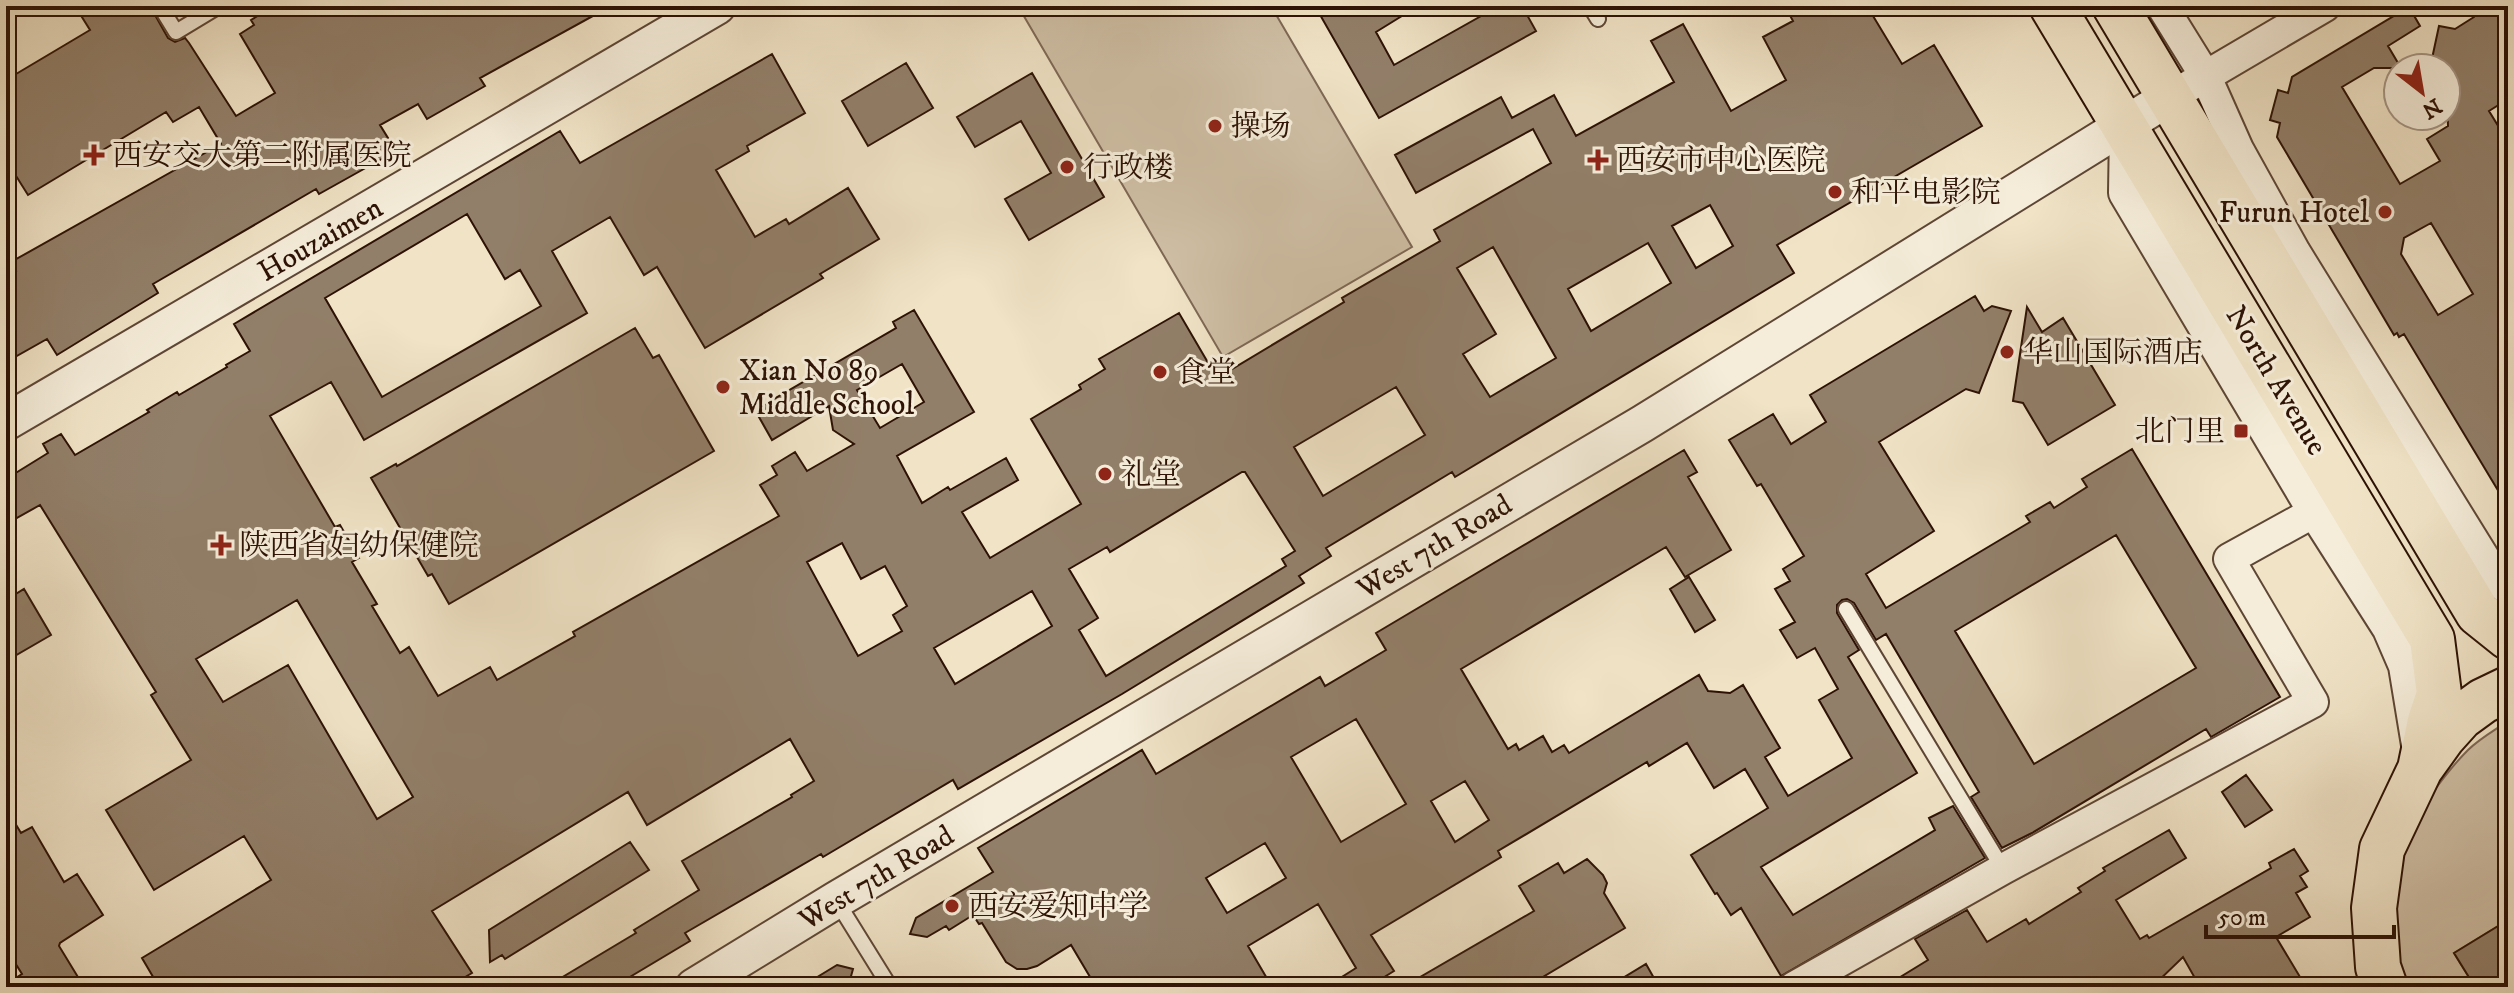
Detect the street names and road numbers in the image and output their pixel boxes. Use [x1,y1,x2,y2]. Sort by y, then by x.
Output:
street label: Houzaimen [252,190,390,291]
street label: North Avenue [2217,299,2335,462]
street label: West 7th Road [1350,487,1519,609]
street label: West 7th Road [792,818,961,940]

